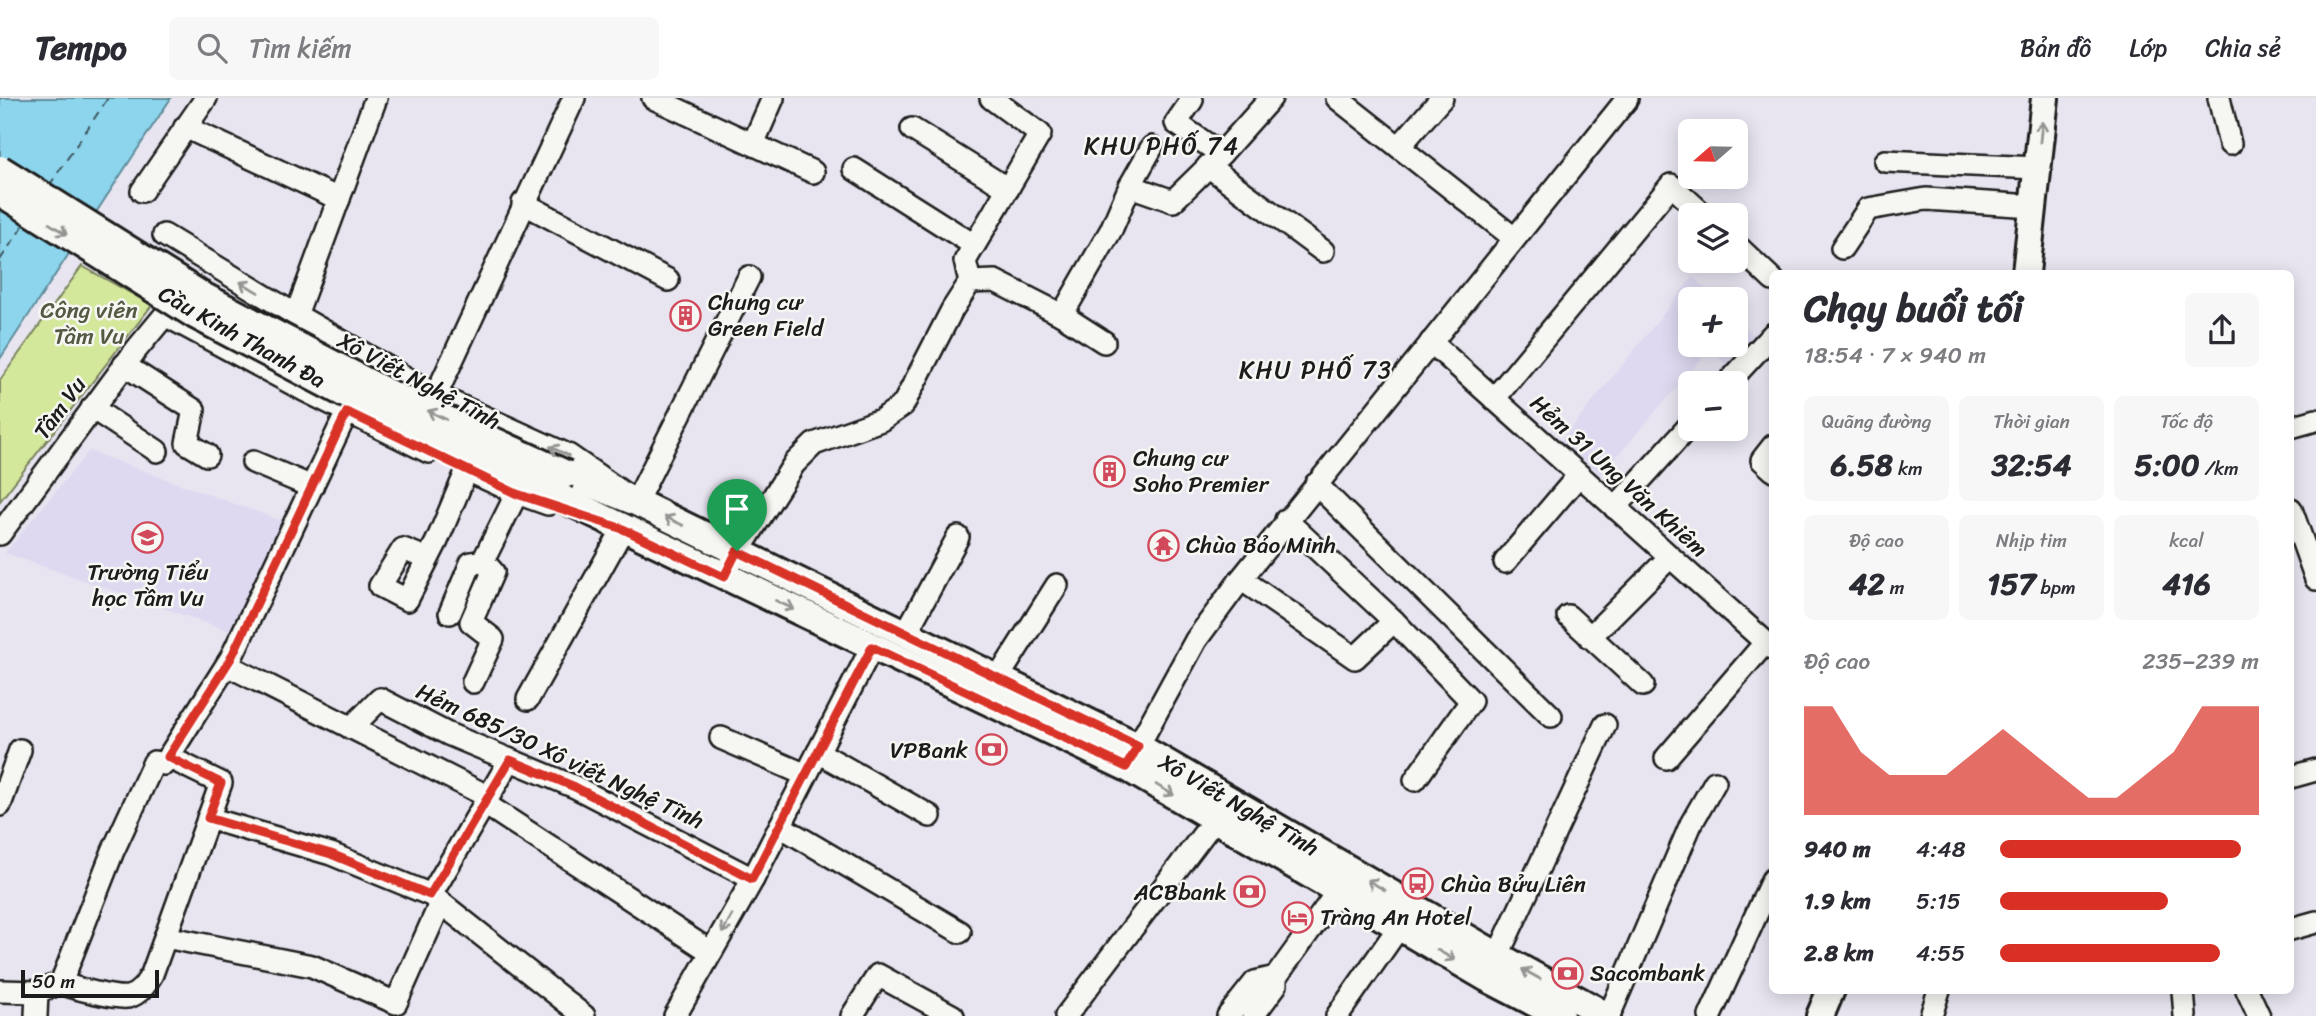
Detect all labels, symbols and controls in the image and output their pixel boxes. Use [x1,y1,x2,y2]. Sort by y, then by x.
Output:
search box [169,17,659,80]
text: Tempo [35,19,127,77]
text: Tìm kiếm [249,25,352,71]
text: Bản đồ [2020,27,2091,69]
text: Lớp [2129,27,2167,69]
text: Chia sẻ [2205,27,2281,69]
icon: search [193,29,231,67]
north arrow [1678,119,1748,189]
map controls [1678,119,1748,441]
one-way arrow [2035,121,2048,144]
district label: KHU PHỐ 74 [1084,125,1240,167]
button: layers [1678,203,1748,273]
one-way arrow [47,222,67,236]
street label: Cầu Kinh Thanh Đa [150,274,334,400]
text: Chạy buổi tối [1804,275,2023,342]
one-way arrow [240,279,260,293]
place label: Chung cư Green Field [708,282,825,349]
button: + [1678,287,1748,357]
park label: Công viên Tầm Vu [40,290,138,357]
button: share [2185,293,2259,367]
building icon: Chung cư Green Field [668,298,702,332]
street label: Xô Viết Nghệ Tĩnh [329,320,508,441]
text: 18:54 · 7 × 940 m [1804,335,1986,376]
district label: KHU PHỐ 73 [1239,349,1393,391]
street label: Tầm Vu [23,367,98,449]
button: − [1678,371,1748,441]
street label: Hẻm 31 Ung Văn Khiêm [1520,384,1718,568]
text: Quãng đường [1822,405,1931,438]
text: Thời gian [1993,405,2070,438]
text: Tốc độ [2160,405,2213,438]
one-way arrow [426,408,448,421]
place label: Chung cư Soho Premier [1133,438,1270,505]
text: 6.58 [1830,438,1893,492]
text: 32:54 [1992,438,2071,492]
text: 5:00 [2134,438,2200,492]
one-way arrow [549,444,570,457]
text: km [1893,452,1923,485]
text: /km [2200,452,2239,485]
building icon: Chung cư Soho Premier [1093,454,1127,488]
pin [707,479,767,551]
icon: arrive [718,490,756,528]
one-way arrow [664,513,685,527]
school or university icon: Trường Tiểu học Tầm Vu [131,521,165,555]
text: Độ cao [1849,524,1904,557]
text: Nhịp tim [1996,524,2067,557]
text: kcal [2169,524,2204,557]
place label: Chùa Bảo Minh [1186,525,1336,566]
temple icon: Chùa Bảo Minh [1146,528,1180,562]
place label: Trường Tiểu học Tầm Vu [87,552,209,619]
text: 42 [1849,557,1885,611]
text: 157 [1987,557,2036,611]
text: 416 [2162,557,2211,611]
text: m [1885,571,1904,604]
text: bpm [2036,571,2076,604]
one-way arrow [773,599,795,612]
text: Độ cao [1804,641,1870,682]
text: 235–239 m [2142,641,2259,682]
street label: Hẻm 685/30 Xô viết Nghệ Tĩnh [409,671,711,841]
place label: VPBank [890,730,968,771]
bank icon: VPBank [974,733,1008,767]
street label: Xô Viết Nghệ Tĩnh [1150,742,1327,868]
one-way arrow [1155,783,1175,797]
text: 940 m [1804,829,1871,870]
text: 4:48 [1916,829,1966,870]
place label: Chùa Bửu Liên [1441,864,1586,905]
bus stop icon: Chùa Bửu Liên [1401,867,1435,901]
place label: ACBbank [1133,872,1227,913]
bank icon: ACBbank [1233,875,1267,909]
one-way arrow [1366,878,1386,892]
text: 1.9 km [1804,881,1871,922]
text: 5:15 [1916,881,1961,922]
place label: Tràng An Hotel [1320,897,1472,938]
hotel icon: Tràng An Hotel [1280,900,1314,934]
one-way arrow [720,913,733,934]
text: 2.8 km [1804,933,1874,974]
text: 4:55 [1916,933,1965,974]
one-way arrow [1436,948,1456,962]
place label: Sacombank [1590,953,1705,994]
bank icon: Sacombank [1550,956,1584,990]
text: 50 m [32,965,75,998]
scale bar [21,967,159,999]
one-way arrow [1521,967,1542,980]

